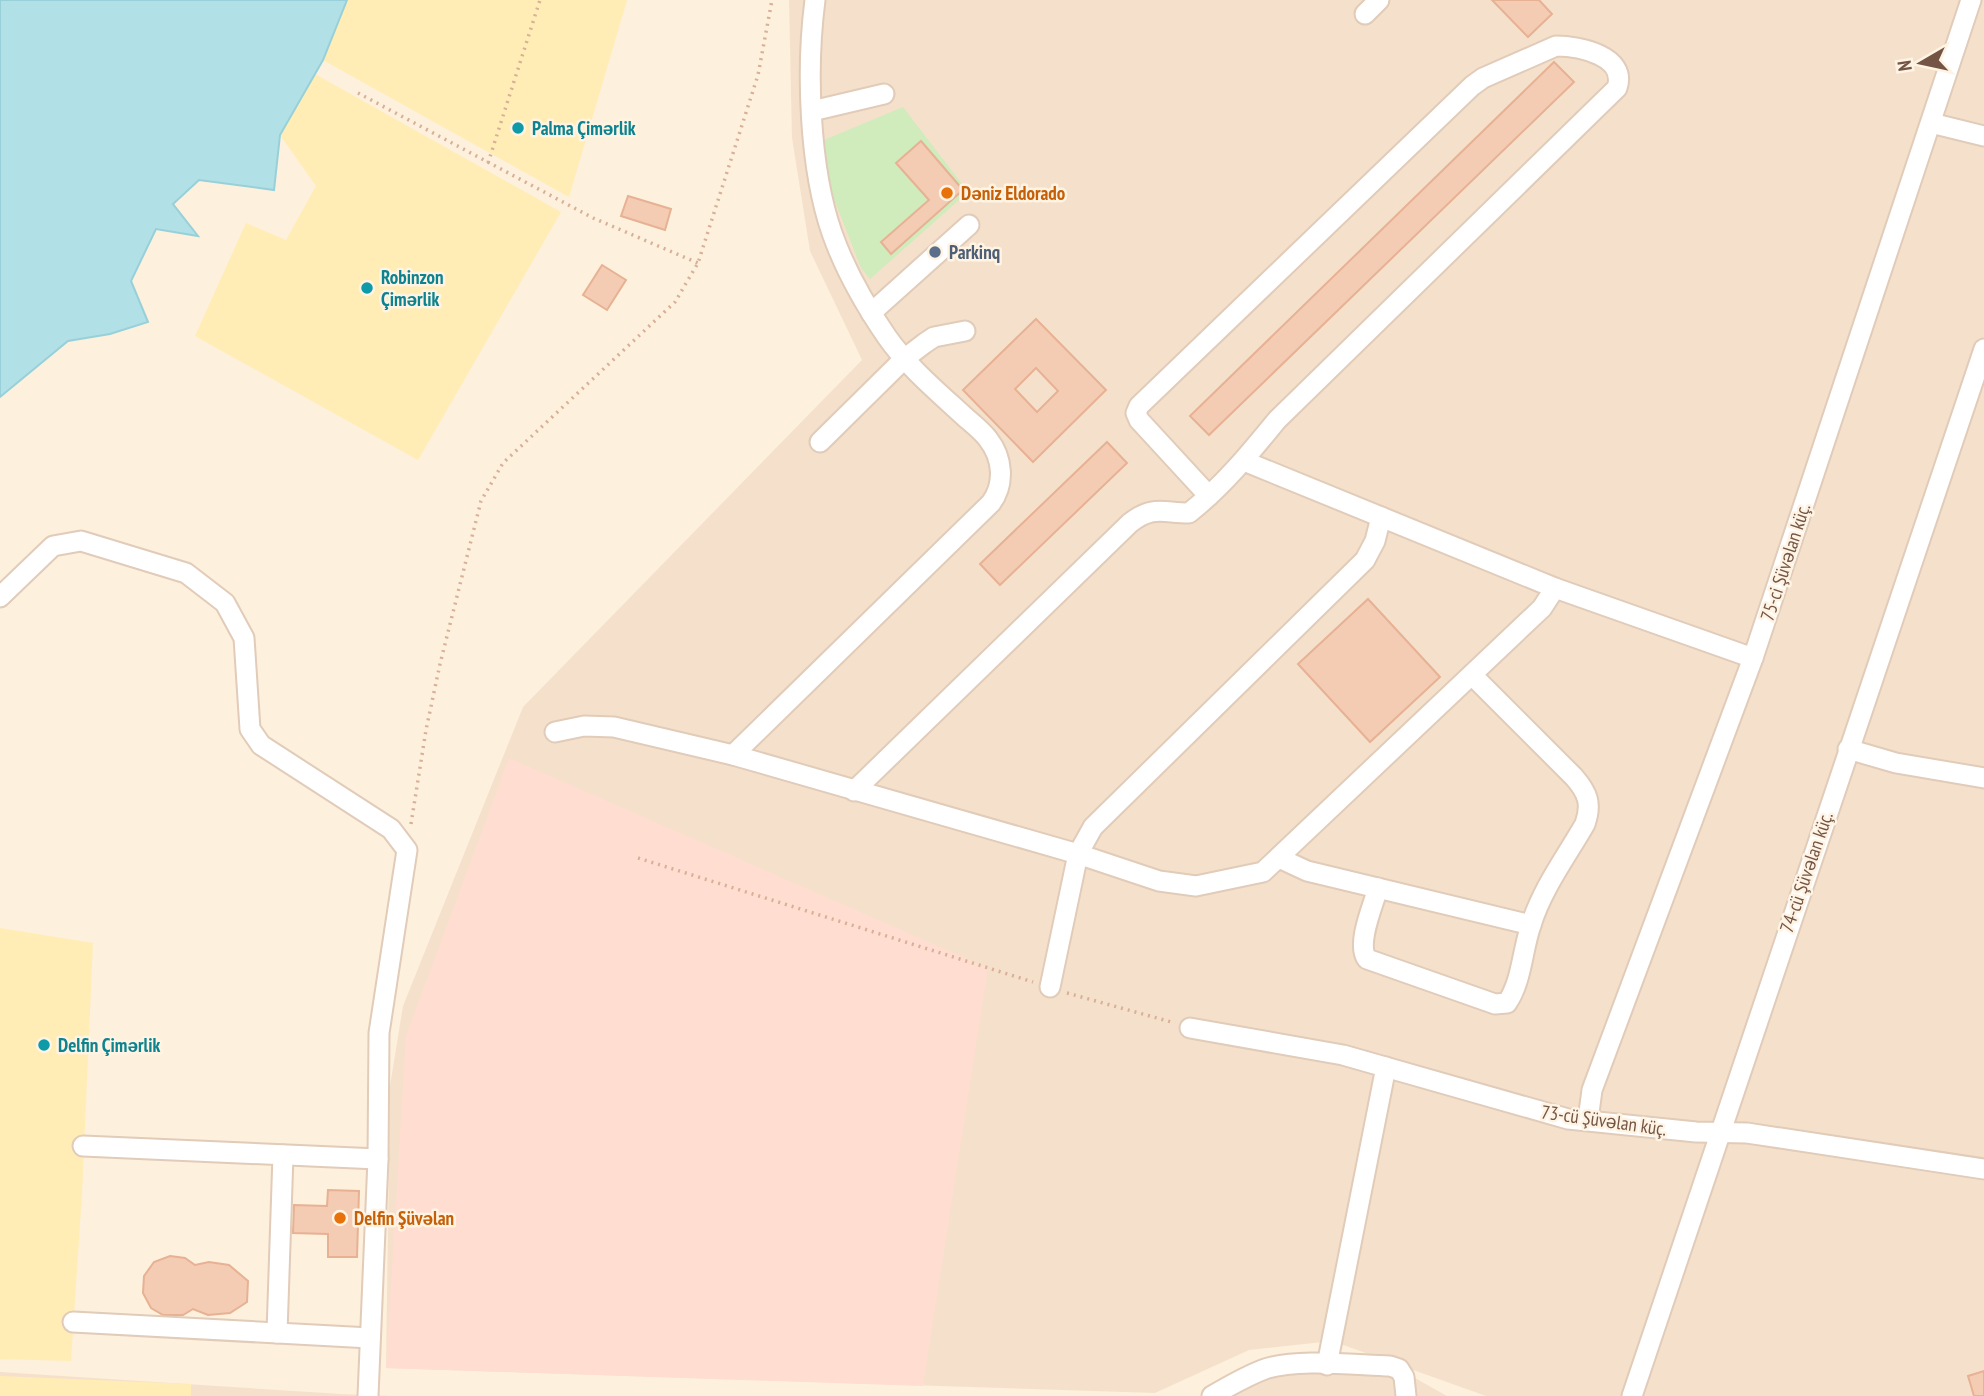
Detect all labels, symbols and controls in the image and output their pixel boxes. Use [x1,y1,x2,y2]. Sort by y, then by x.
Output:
north arrow [1886,28,1956,98]
text: N [1892,59,1917,73]
place label: Palma Çimərlik [532,116,636,140]
marker: Palma Çimərlik [510,120,526,136]
place label: Dəniz Eldorado [961,181,1065,205]
marker: Dəniz Eldorado [939,185,955,201]
place label: Parkinq [949,240,1000,264]
marker: Parkinq [927,244,943,260]
place label: Robinzon Çimərlik [381,265,444,311]
marker: Robinzon Çimərlik [359,280,375,296]
street label: 75-ci Şüvəlan küç. [1755,500,1815,624]
street label: 74-cü Şüvəlan küç. [1774,808,1838,936]
place label: Delfin Çimərlik [58,1033,160,1057]
marker: Delfin Çimərlik [36,1037,52,1053]
street label: 73-cü Şüvəlan küç. [1540,1099,1668,1141]
place label: Delfin Şüvəlan [354,1206,454,1230]
marker: Delfin Şüvəlan [332,1210,348,1226]

